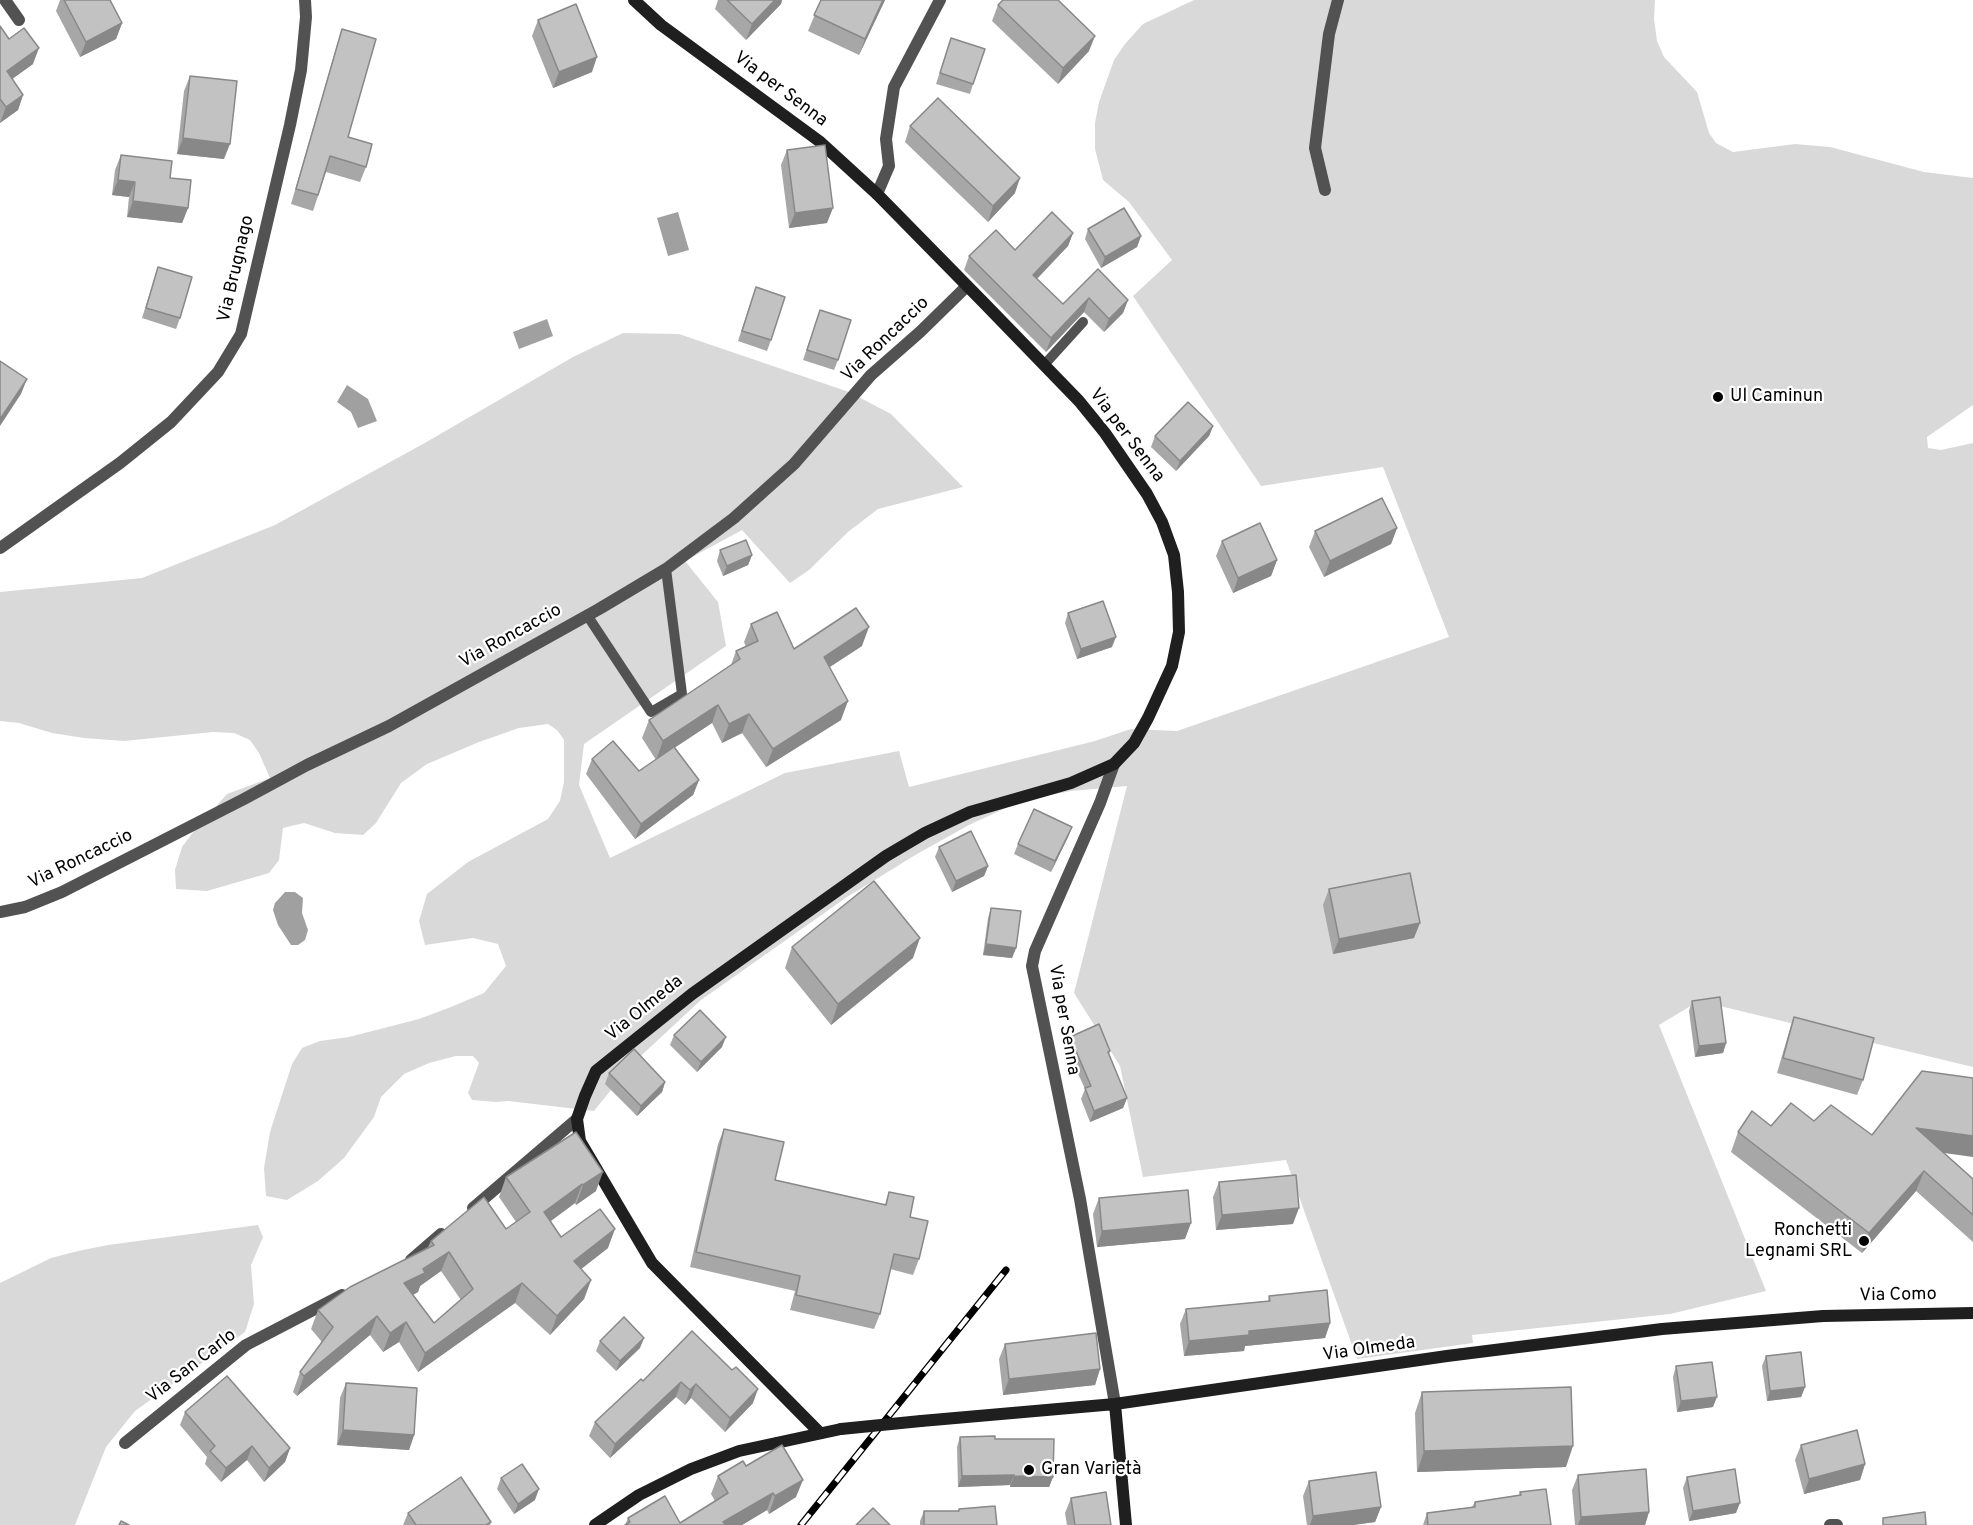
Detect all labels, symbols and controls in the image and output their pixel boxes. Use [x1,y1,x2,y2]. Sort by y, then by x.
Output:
street label: Via per Senna [729,48,831,132]
street label: Via Brugnago [214,213,260,325]
street label: Via Roncaccio [838,293,934,387]
street label: Via per Senna [1084,385,1168,487]
place label: Ul Caminun [1730,386,1823,408]
marker: Ul Caminun [1711,390,1725,404]
street label: Via Roncaccio [456,600,566,674]
street label: Via Roncaccio [25,825,137,895]
street label: Via per Senna [1043,963,1083,1077]
street label: Via Olmeda [602,971,688,1047]
place label: Ronchetti Legnami SRL [1745,1220,1852,1262]
marker: Ronchetti Legnami SRL [1857,1234,1871,1248]
street label: Via Como [1859,1285,1937,1307]
street label: Via San Carlo [143,1325,241,1409]
street label: Via Olmeda [1321,1333,1417,1367]
place label: Gran Varietà [1041,1459,1141,1481]
marker: Gran Varietà [1022,1463,1036,1477]

